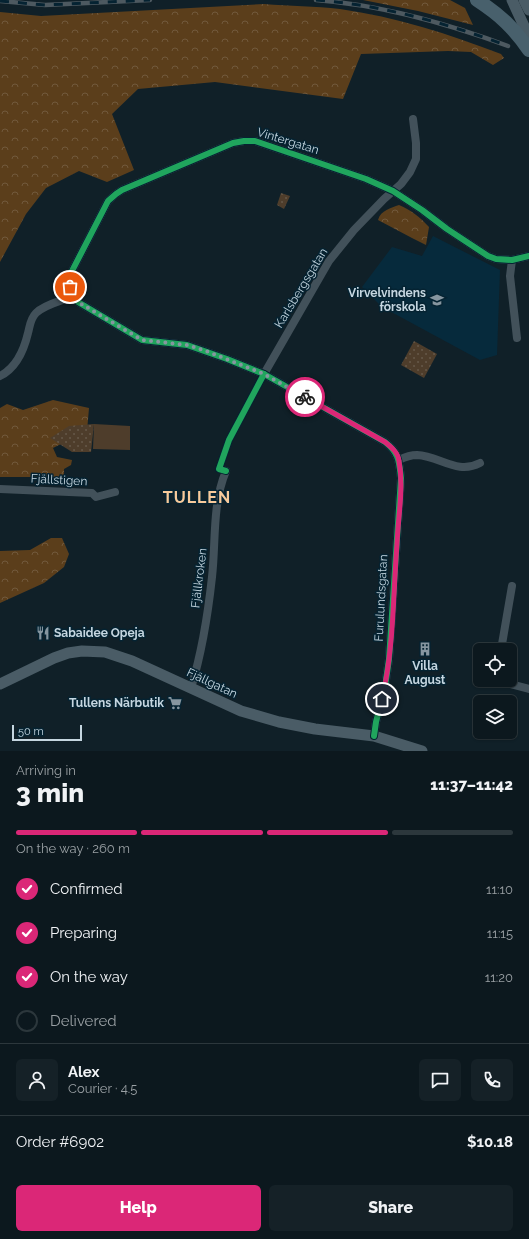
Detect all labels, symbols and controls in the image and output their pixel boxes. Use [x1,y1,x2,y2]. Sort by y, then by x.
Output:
street label: Vintergatan [255,125,321,157]
street label: Karlsbergsgatan [272,246,330,330]
pin [53,270,87,304]
icon: bag [59,276,81,298]
place label: Virvelvindens förskola [348,286,426,314]
school or university icon: Virvelvindens förskola [429,292,445,308]
courier [285,377,325,417]
icon: bike [294,386,316,408]
street label: Fjällstigen [30,472,88,488]
district label: TULLEN [163,488,231,507]
street label: Fjällkroken [188,547,210,609]
street label: Furulundsgatan [372,554,390,642]
restaurant icon: Sabaidee Opeja [35,625,51,641]
place label: Sabaidee Opeja [54,626,145,640]
building icon: Villa August [417,641,433,657]
map controls [473,643,517,739]
button: locate [473,643,517,687]
place label: Villa August [405,659,446,687]
street label: Fjällgatan [184,665,240,701]
pin [365,682,399,716]
icon: home [371,688,393,710]
supermarket icon: Tullens Närbutik [167,695,183,711]
button: layers [473,695,517,739]
place label: Tullens Närbutik [69,696,164,710]
scale bar [12,723,82,742]
text: 50 m [18,725,44,738]
text: Arriving in [16,763,76,778]
text: 11:37–11:42 [430,776,513,794]
text: 3 min [16,778,84,808]
text: On the way · 260 m [16,841,130,856]
icon: check [16,878,38,900]
text: Confirmed [50,880,123,898]
text: 11:10 [486,882,513,897]
icon: check [16,922,38,944]
text: Preparing [50,924,117,942]
text: 11:15 [487,926,513,941]
icon: check [16,966,38,988]
text: On the way [50,968,128,986]
text: 11:20 [485,970,513,985]
text: Delivered [50,1012,117,1030]
button: person [16,1059,58,1101]
button: chat [419,1059,461,1101]
button: phone [471,1059,513,1101]
text: Alex [68,1063,99,1081]
text: Courier · 4.5 [68,1081,137,1096]
text: Order #6902 [16,1133,104,1151]
text: $10.18 [467,1133,513,1151]
button: Help [16,1185,261,1231]
button: Share [269,1185,513,1231]

